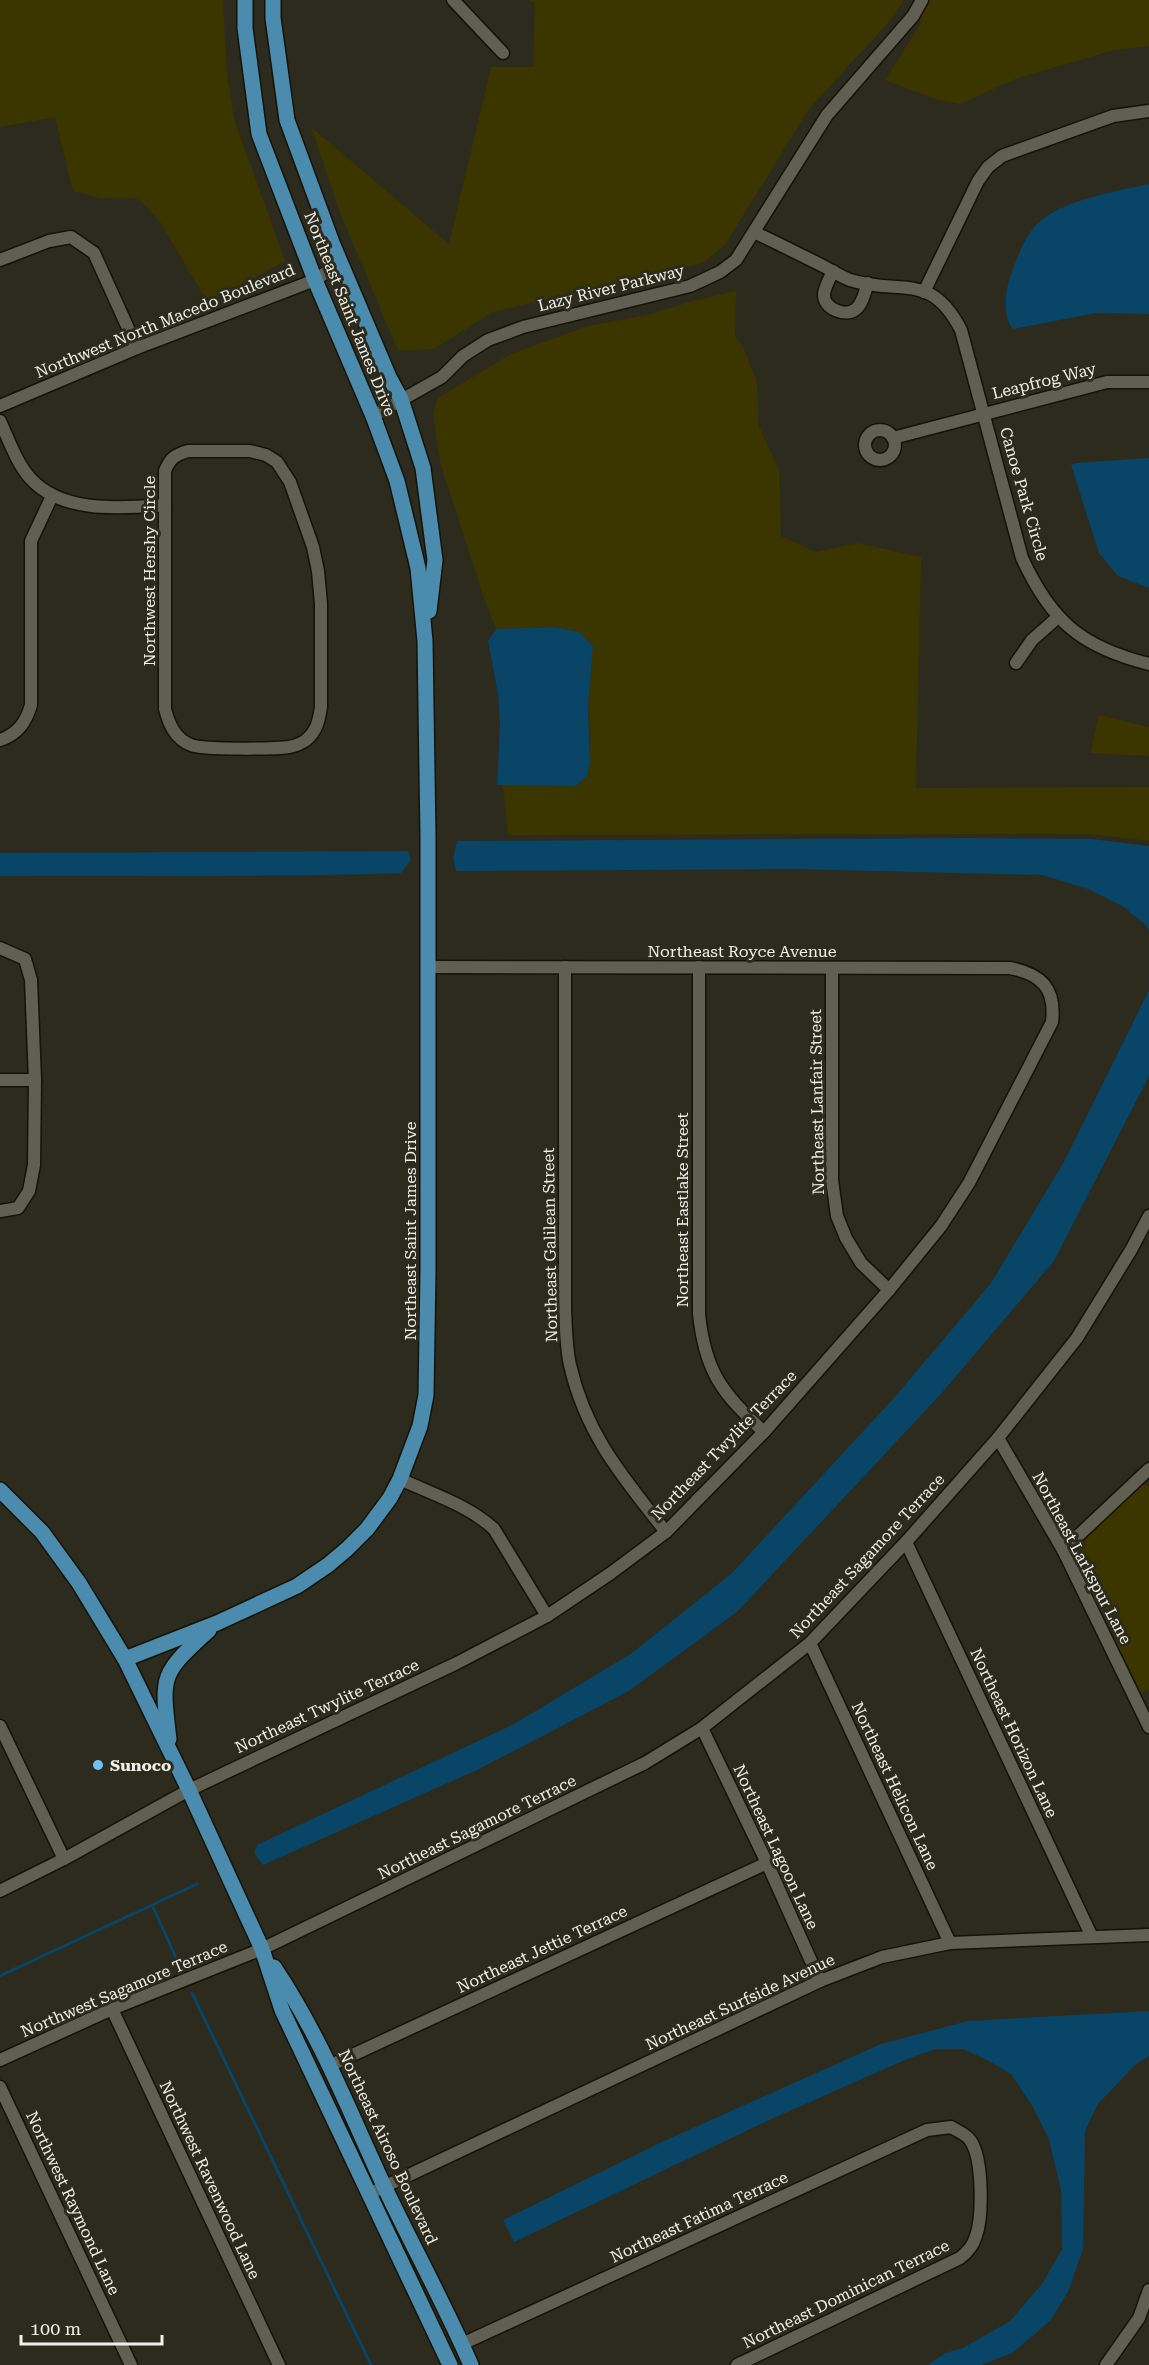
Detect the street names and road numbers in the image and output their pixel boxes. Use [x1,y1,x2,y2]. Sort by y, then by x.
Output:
street label: Northeast Saint James Drive [300,209,400,419]
street label: Northwest North Macedo Boulevard [32,260,298,382]
street label: Lazy River Parkway [536,260,687,315]
street label: Leapfrog Way [990,359,1098,403]
street label: Canoe Park Circle [996,425,1052,563]
street label: Northwest Hershy Circle [140,476,159,666]
street label: Northeast Royce Avenue [647,942,837,961]
street label: Northeast Lanfair Street [806,1009,828,1195]
street label: Northeast Eastlake Street [673,1112,692,1308]
street label: Northeast Saint James Drive [401,1121,420,1340]
street label: Northeast Galilean Street [539,1148,561,1342]
street label: Northeast Twylite Terrace [647,1366,801,1524]
street label: Northeast Larkspur Lane [1028,1469,1136,1648]
street label: Northeast Sagamore Terrace [786,1470,948,1642]
street label: Northeast Horizon Lane [966,1645,1062,1821]
street label: Northeast Twylite Terrace [232,1655,422,1757]
street label: Northeast Helicon Lane [848,1699,942,1873]
street label: Northeast Lagoon Lane [729,1761,823,1933]
street label: Northeast Sagamore Terrace [375,1771,579,1883]
street label: Northeast Jettie Terrace [454,1901,630,1997]
street label: Northwest Sagamore Terrace [18,1937,230,2041]
street label: Northeast Surfside Avenue [642,1950,838,2054]
street label: Northeast Airoso Boulevard [334,2046,442,2248]
street label: Northwest Ravenwood Lane [156,2078,264,2282]
street label: Northwest Raymond Lane [22,2108,124,2298]
street label: Northeast Fatima Terrace [607,2167,791,2267]
street label: Northeast Dominican Terrace [740,2235,953,2352]

